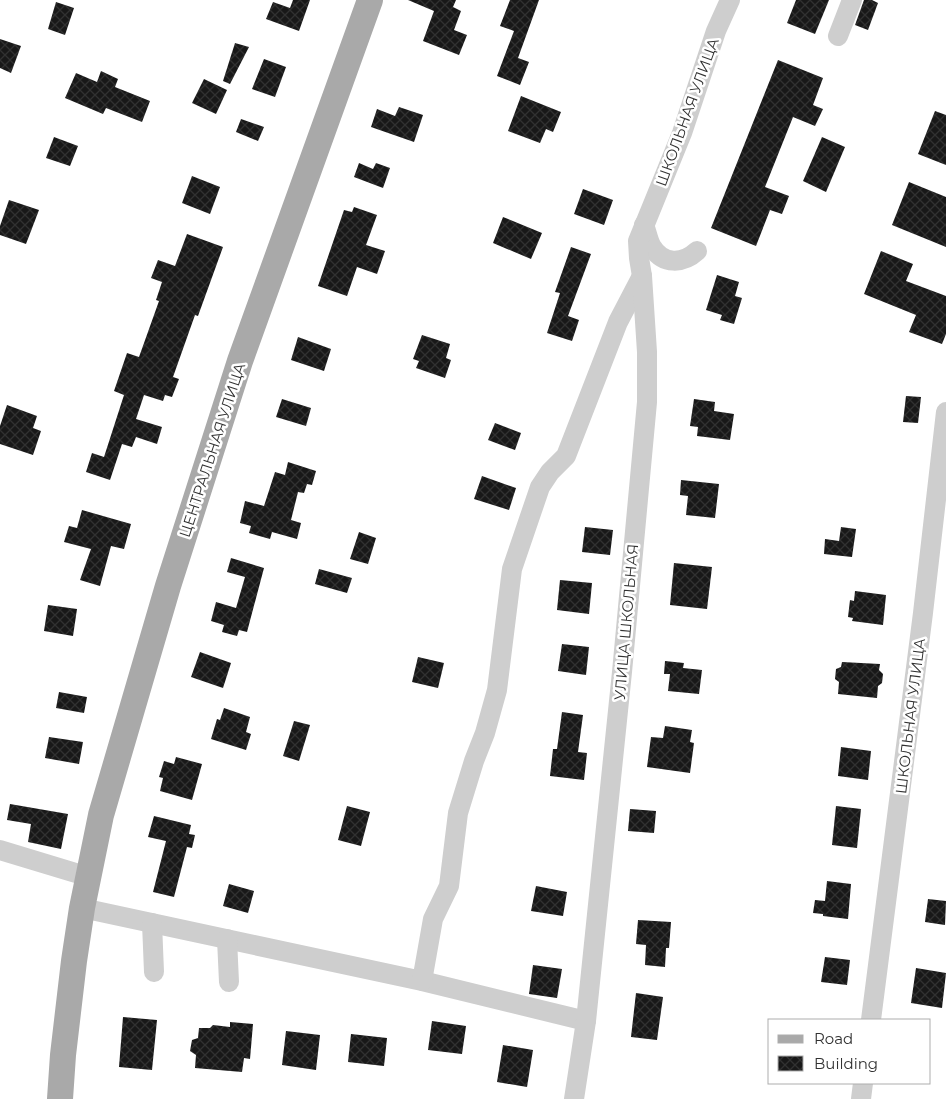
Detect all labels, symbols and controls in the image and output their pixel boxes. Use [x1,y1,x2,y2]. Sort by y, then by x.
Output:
street label: ШКОЛЬНАЯ УЛИЦА [651,35,723,189]
street label: ЦЕНТРАЛЬНАЯ УЛИЦА [175,360,249,540]
street label: УЛИЦА ШКОЛЬНАЯ [610,543,642,701]
street label: ШКОЛЬНАЯ УЛИЦА [891,637,929,795]
legend [768,1019,931,1084]
text: Road [814,1029,853,1048]
text: Building [814,1054,878,1073]

